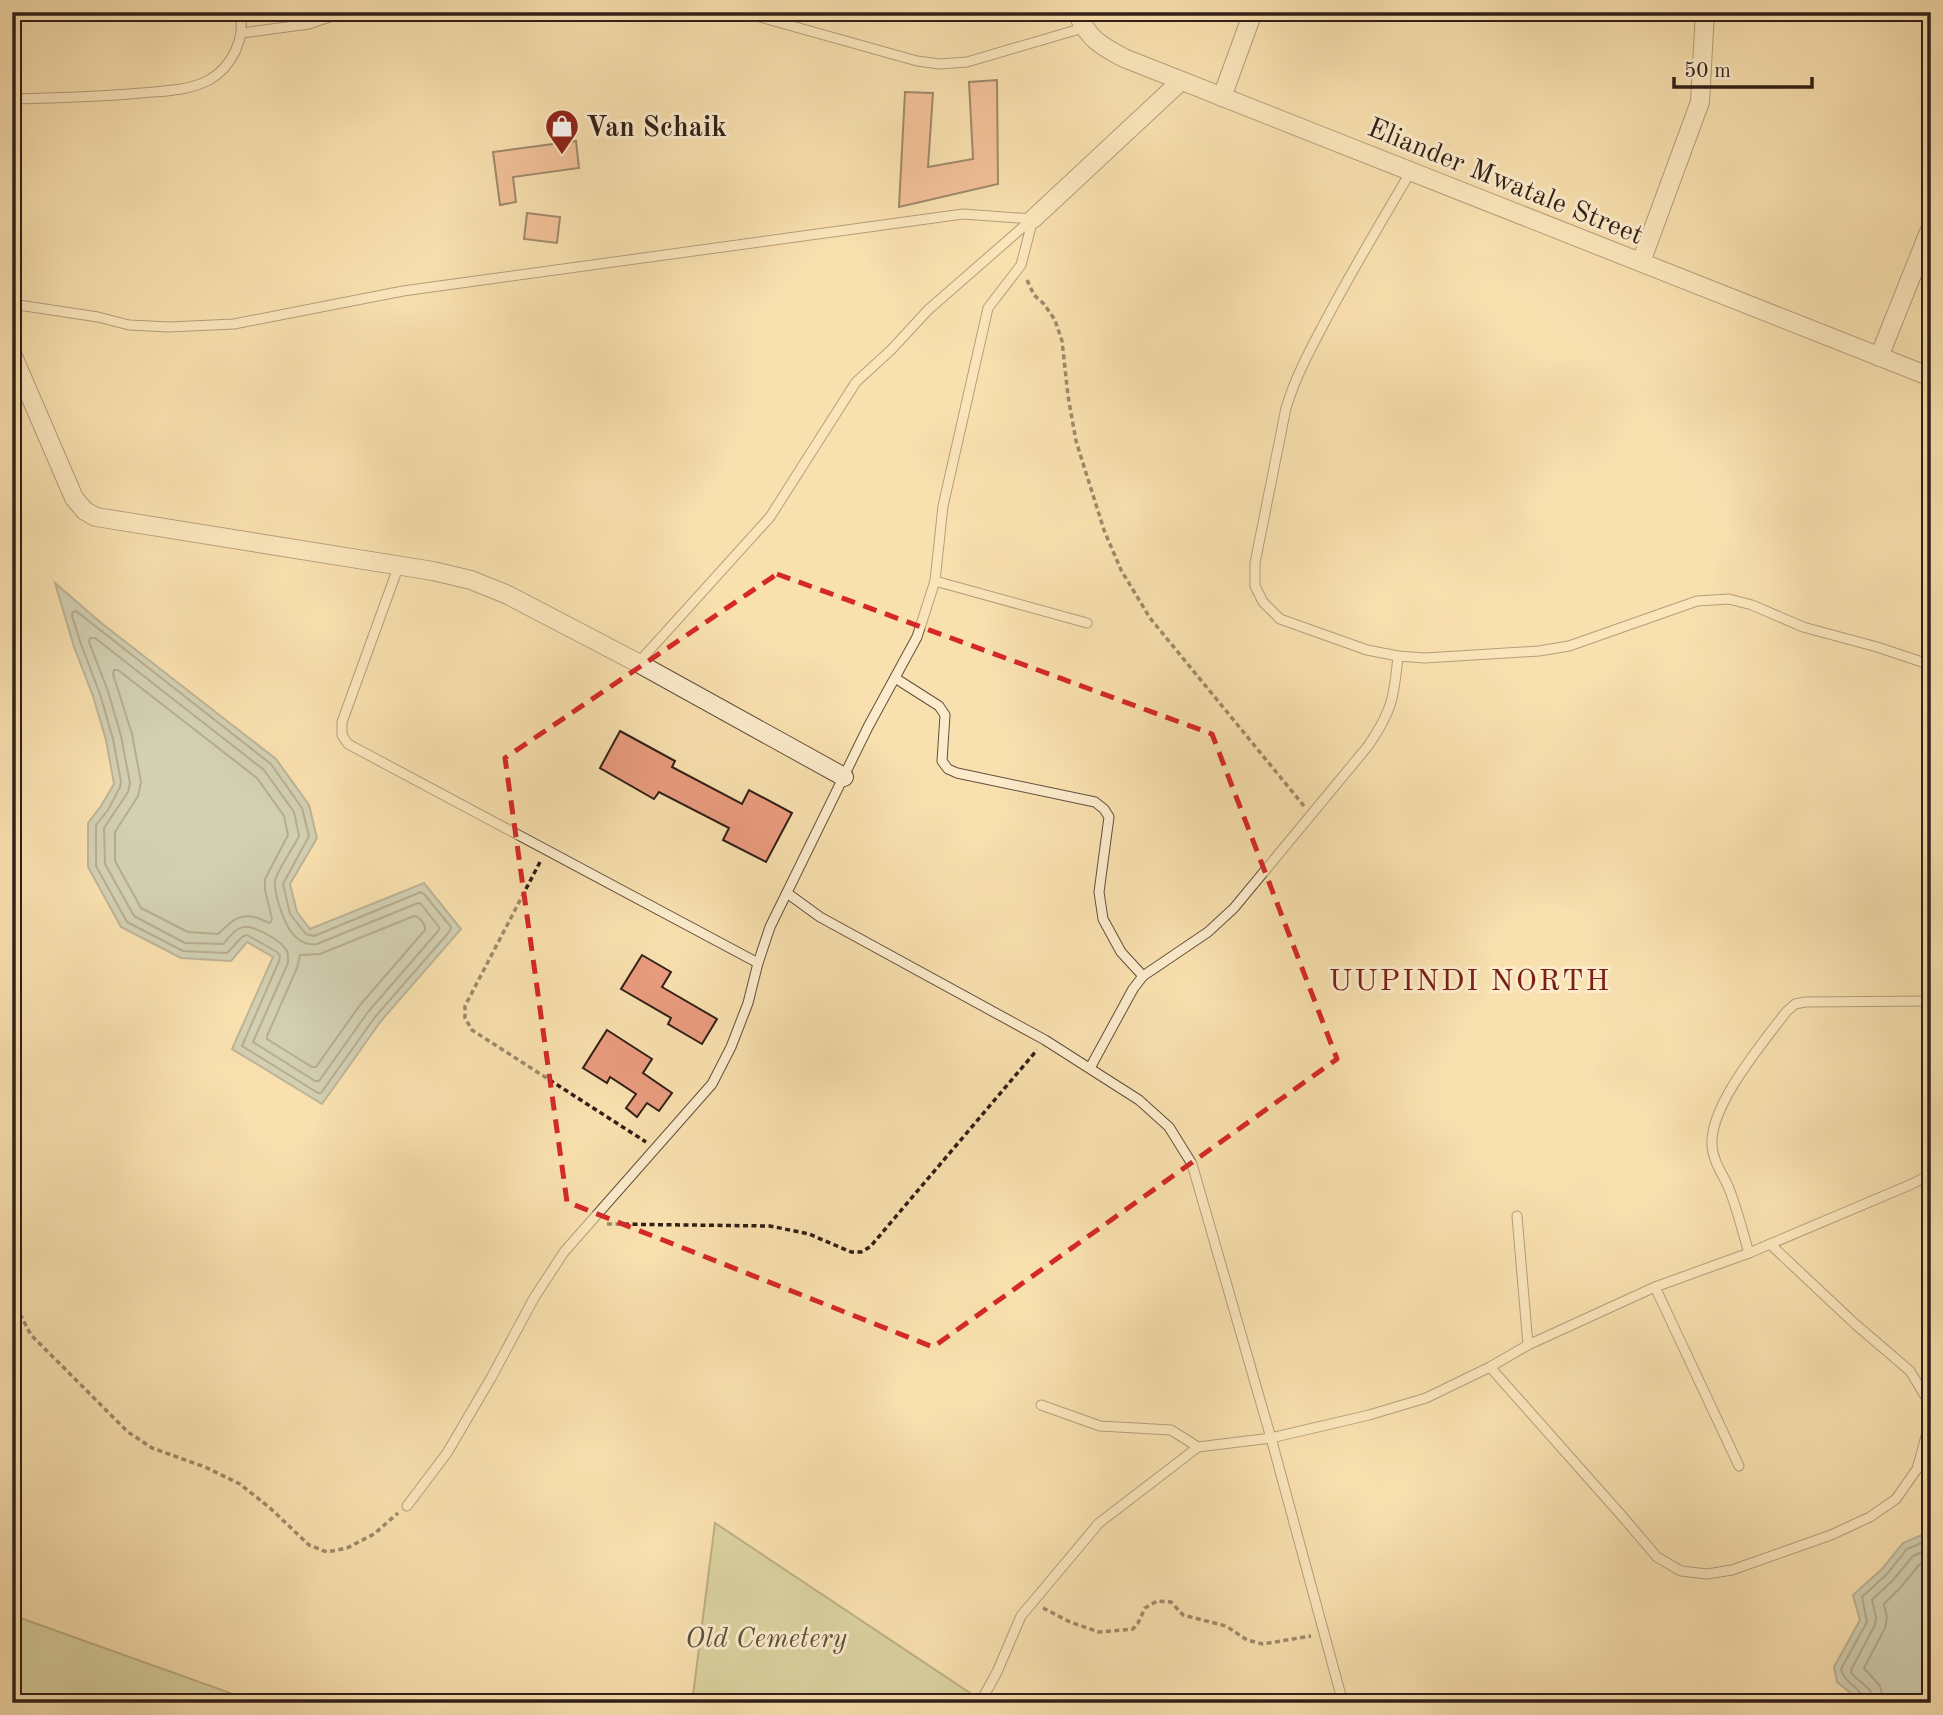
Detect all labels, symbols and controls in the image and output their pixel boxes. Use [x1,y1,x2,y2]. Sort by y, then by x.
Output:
scale bar [1674,46,1812,90]
text: 50 m [1684,61,1731,82]
shop icon: Van Schaik [543,107,581,156]
place label: Van Schaik [586,115,727,143]
street label: Eliander Mwatale Street [1363,115,1647,251]
district label: UUPINDI NORTH [1329,967,1611,997]
park label: Old Cemetery [685,1626,848,1654]

